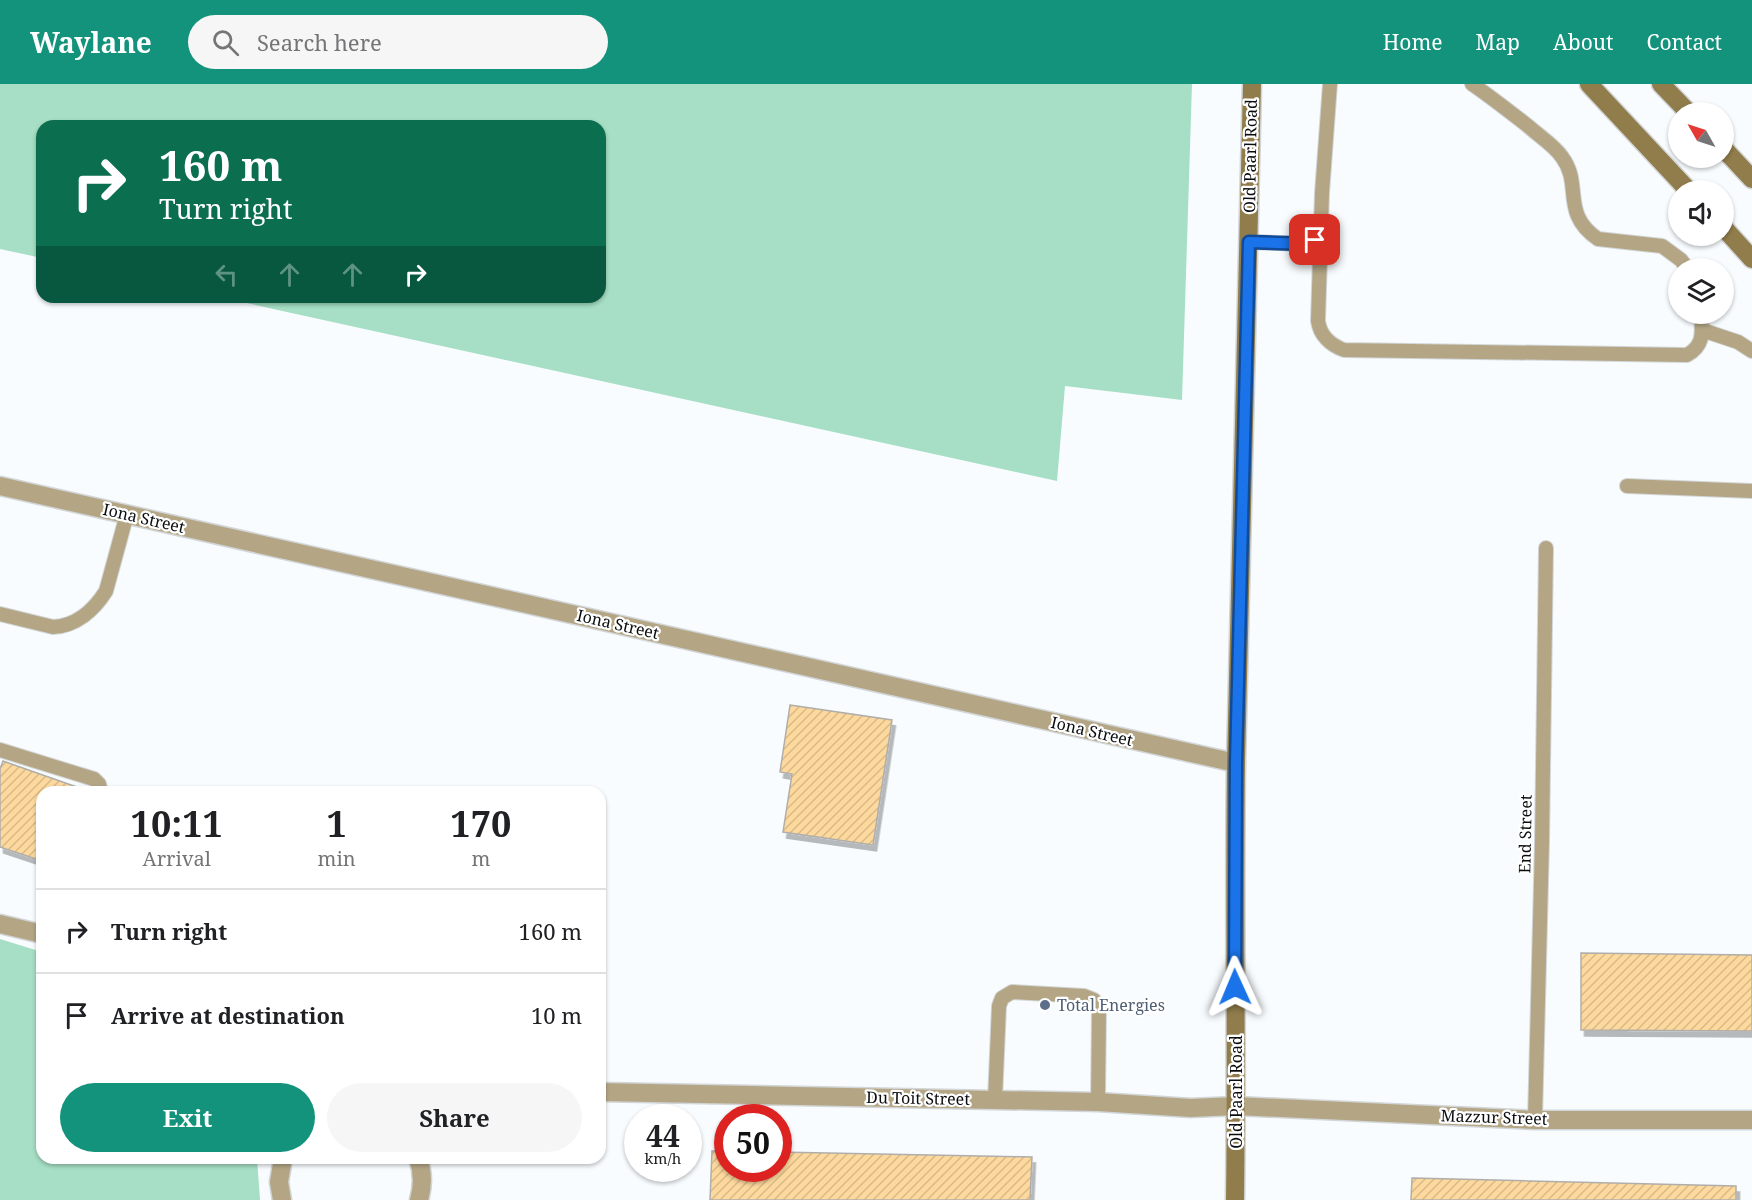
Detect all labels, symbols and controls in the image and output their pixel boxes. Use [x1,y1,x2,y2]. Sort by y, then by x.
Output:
search box [188,15,608,69]
text: Waylane [30,23,152,61]
icon: search [209,26,242,59]
text: Search here [257,27,382,57]
text: Home [1383,28,1443,56]
text: Map [1476,28,1520,56]
text: About [1553,28,1614,56]
text: Contact [1647,28,1722,56]
street label: Old Paarl Road [1238,99,1262,213]
north arrow [1668,102,1734,168]
map controls [1668,102,1734,324]
text: 160 m [159,136,283,193]
icon: right [60,144,138,222]
button: sound [1668,180,1734,246]
text: Turn right [159,190,292,227]
pin [1289,214,1340,265]
icon: arrive [1298,223,1331,256]
icon: left [210,258,243,291]
icon: ahead [273,258,306,291]
icon: ahead [336,258,369,291]
icon: right [399,258,432,291]
button: layers [1668,258,1734,324]
street label: Iona Street [101,498,187,538]
street label: Iona Street [575,604,661,644]
street label: Iona Street [1049,711,1135,751]
street label: End Street [1513,794,1537,874]
text: 10:11 [131,799,223,848]
text: 1 [326,799,347,848]
text: 170 [450,799,511,848]
text: Arrival [143,845,211,872]
text: min [318,845,356,872]
text: m [471,845,490,872]
icon: right [60,915,93,948]
text: Turn right [111,916,227,946]
text: 160 m [519,916,582,946]
position arrow [1203,955,1267,1019]
place label: Total Energies [1057,994,1165,1016]
marker: Total Energies [1038,998,1052,1012]
icon: arrive [60,999,93,1032]
text: Arrive at destination [111,1000,345,1030]
text: 10 m [531,1000,582,1030]
street label: Old Paarl Road [1225,1035,1247,1149]
button: Exit [60,1083,315,1152]
button: Share [327,1083,582,1152]
street label: Du Toit Street [866,1086,970,1110]
speed limit sign: 50 [714,1104,792,1182]
street label: Mazzur Street [1440,1104,1548,1130]
text: 44 [646,1115,680,1156]
text: km/h [645,1148,681,1168]

